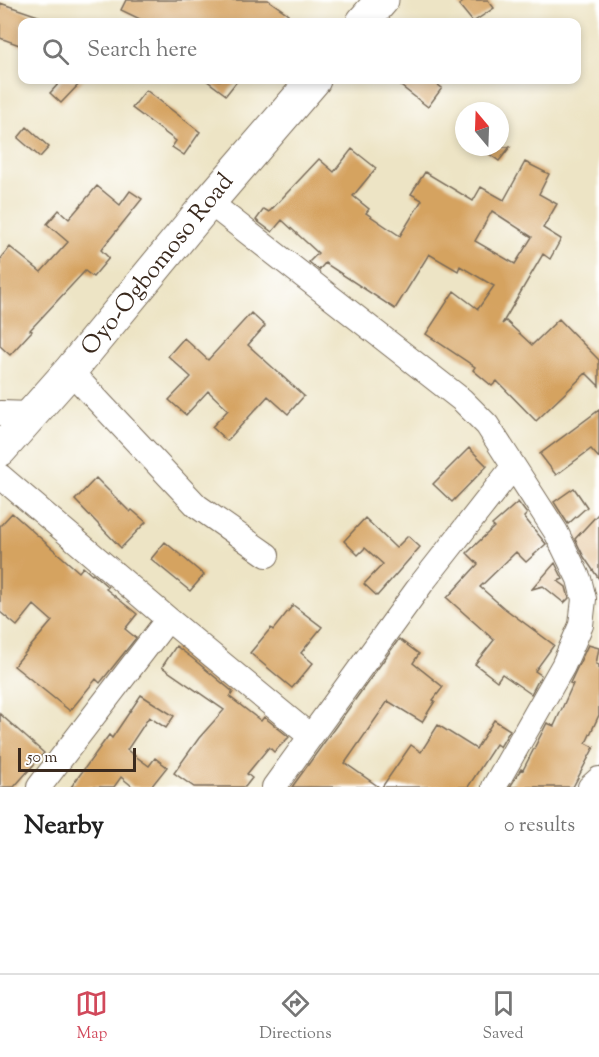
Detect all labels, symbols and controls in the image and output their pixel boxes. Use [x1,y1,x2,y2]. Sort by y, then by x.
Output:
search box [18,18,581,84]
icon: search [39,35,72,68]
text: Search here [87,35,197,67]
north arrow [455,102,509,156]
street label: Oyo-Ogbomoso Road [74,166,243,363]
scale bar [18,745,136,772]
text: 50 m [27,747,58,770]
text: Nearby [24,808,104,845]
text: 0 results [504,812,575,841]
tab: Map [75,987,108,1046]
tab: Directions [259,987,332,1046]
tab: Saved [482,987,524,1046]

